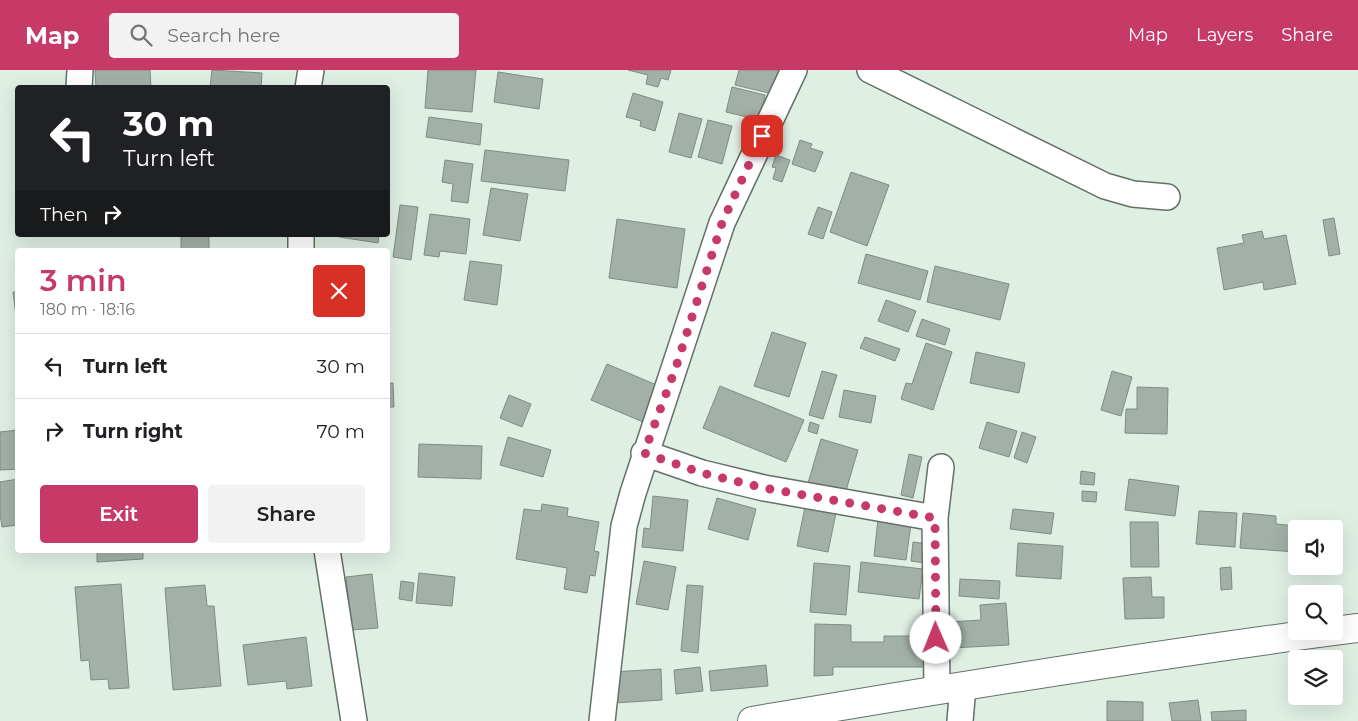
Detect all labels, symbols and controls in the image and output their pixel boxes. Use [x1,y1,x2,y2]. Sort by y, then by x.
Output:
search box [109,13,459,58]
text: Map [25,21,79,50]
icon: search [127,21,155,49]
text: Search here [167,24,280,47]
text: Map [1128,24,1168,46]
text: Layers [1196,24,1253,46]
text: Share [1281,24,1333,46]
text: 30 m [123,102,214,145]
icon: left [40,105,105,170]
pin [741,115,783,157]
icon: arrive [748,122,776,150]
text: Turn left [123,145,215,172]
icon: right [98,200,126,228]
text: Then [40,203,88,226]
text: 3 min [40,262,127,299]
button: close [313,265,365,317]
text: 180 m · 18:16 [40,300,135,319]
icon: left [40,352,68,380]
text: Turn left [83,355,168,378]
text: 30 m [317,355,365,378]
icon: right [40,417,68,445]
text: Turn right [83,420,183,443]
text: 70 m [316,420,365,443]
button: Exit [40,485,198,543]
button: Share [208,485,365,543]
map controls [1288,520,1343,705]
button: sound [1288,520,1343,575]
button: search [1288,585,1343,640]
position arrow [909,611,961,663]
button: layers [1288,650,1343,705]

